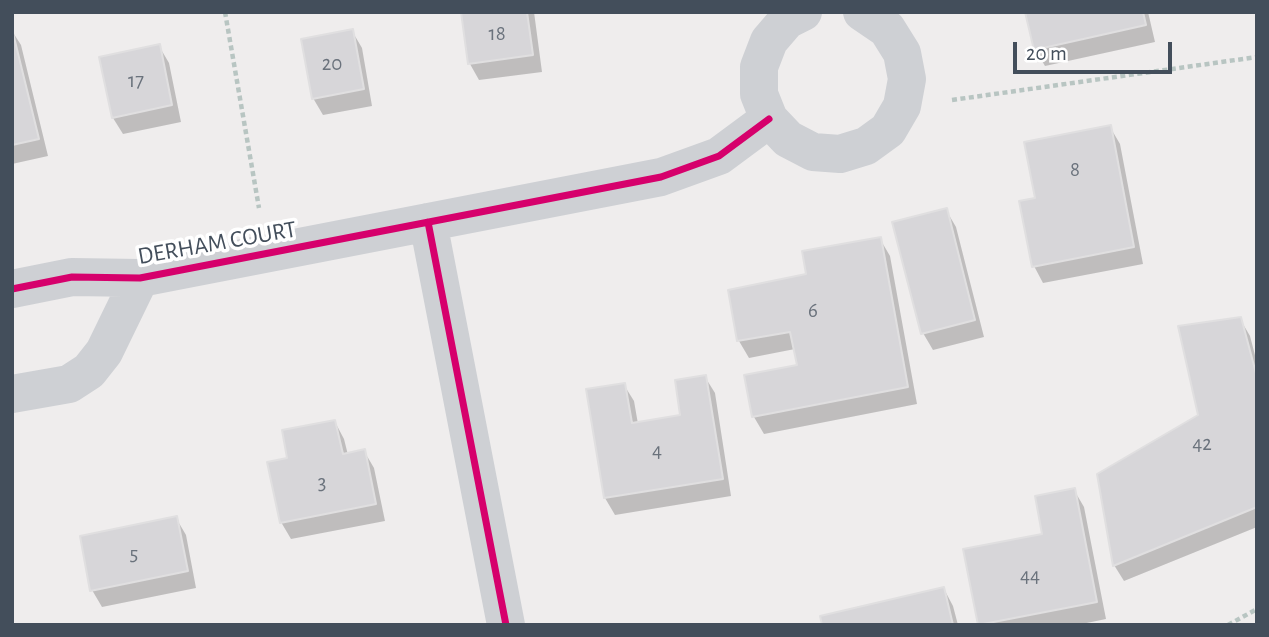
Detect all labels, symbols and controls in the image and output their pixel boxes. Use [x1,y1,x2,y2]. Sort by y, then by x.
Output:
house number: 18 [488,21,506,47]
scale bar [1017,28,1176,72]
text: 20 m [1026,43,1067,64]
house number: 20 [322,51,342,77]
house number: 17 [128,68,144,94]
house number: 8 [1070,157,1080,183]
street label: DERHAM COURT [135,215,299,271]
house number: 6 [808,298,818,324]
house number: 42 [1192,431,1212,457]
house number: 4 [652,438,662,464]
house number: 3 [318,470,326,496]
house number: 5 [130,541,138,567]
house number: 44 [1020,563,1040,589]

